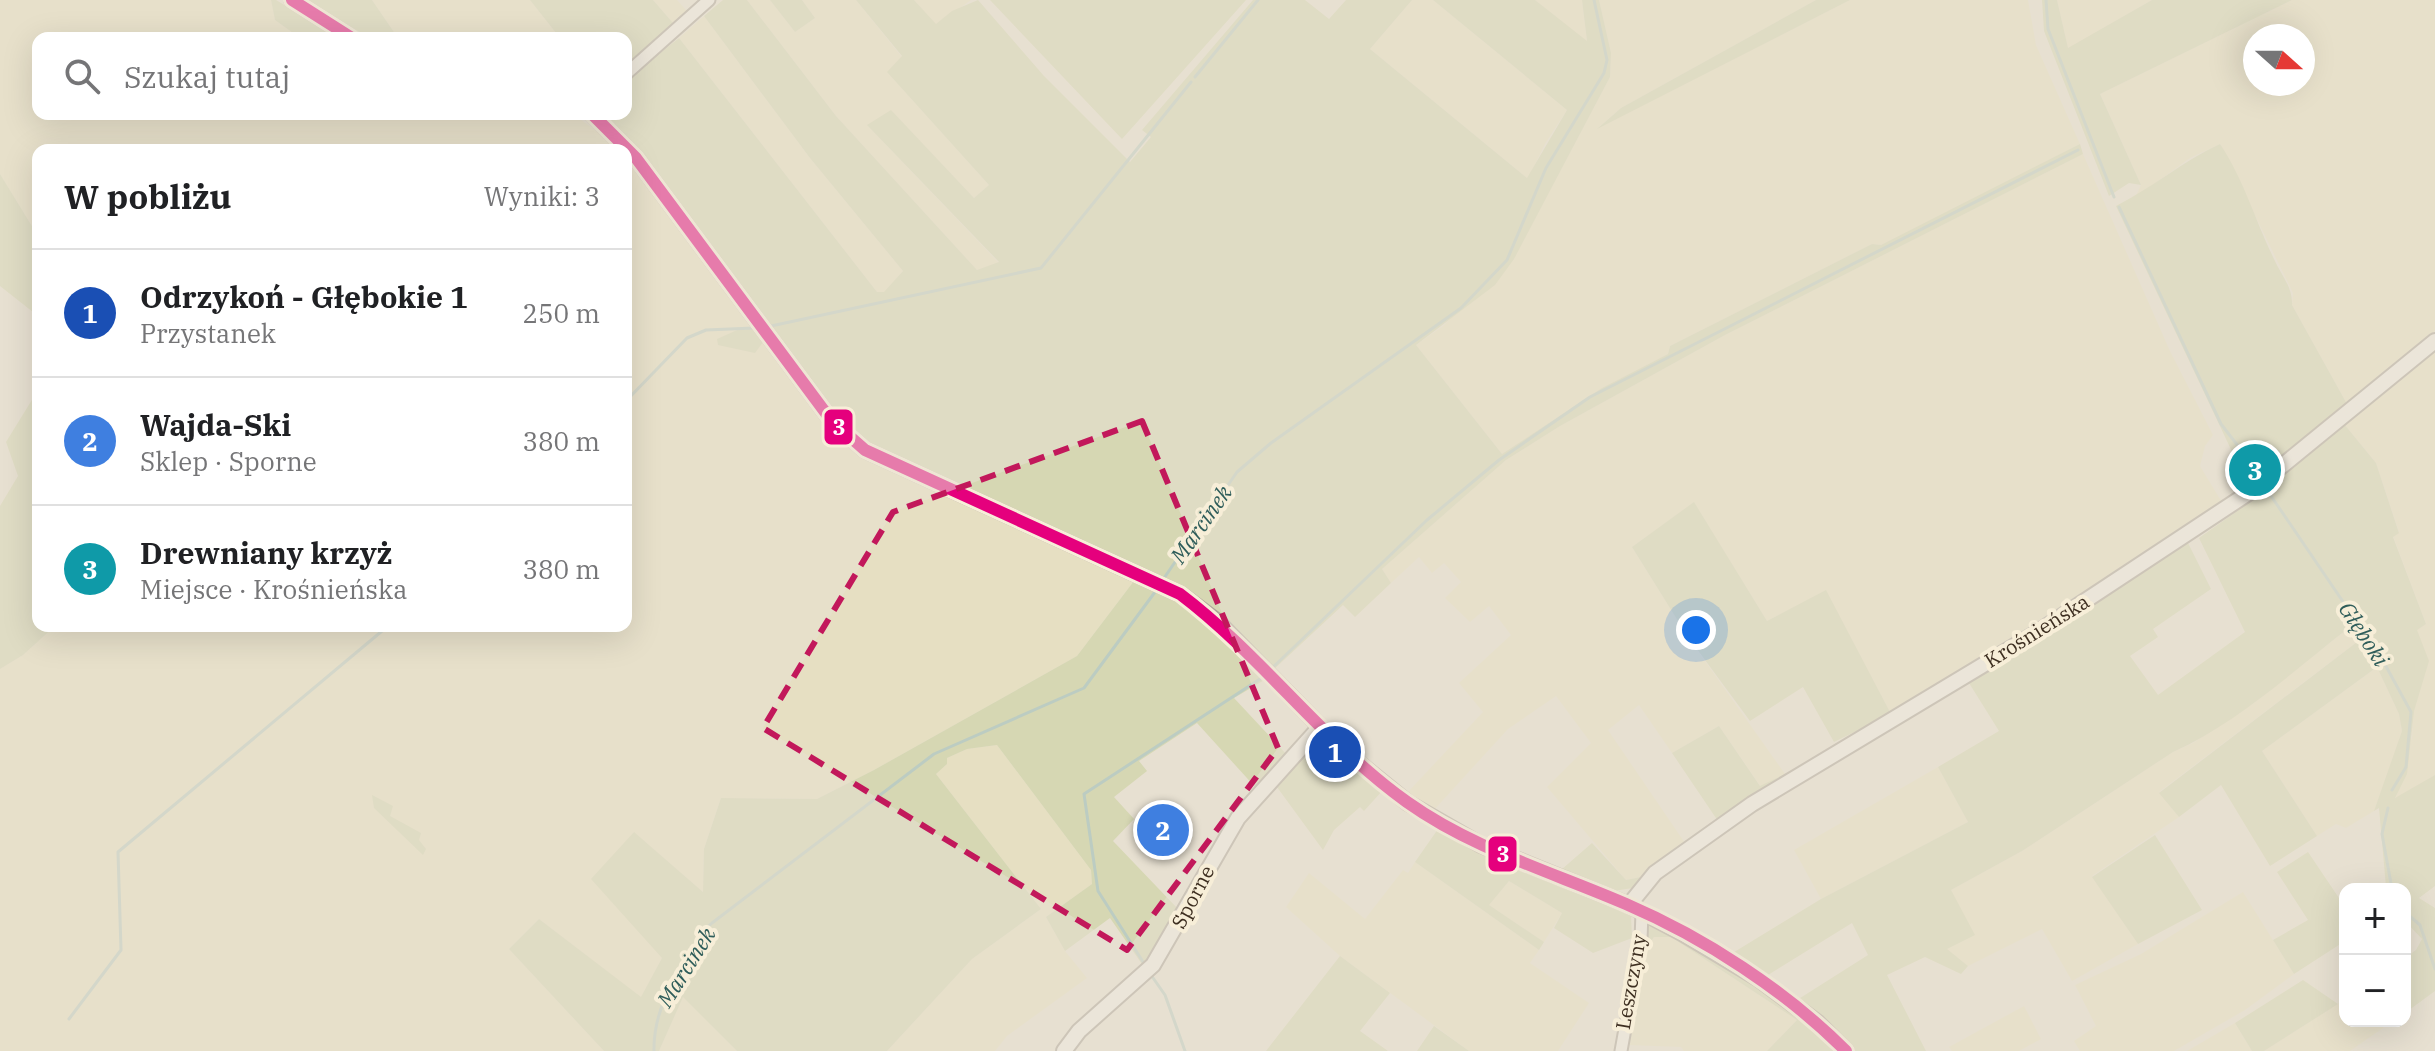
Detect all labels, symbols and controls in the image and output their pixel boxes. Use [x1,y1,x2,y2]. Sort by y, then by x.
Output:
north arrow [2243,24,2315,96]
search box [32,32,632,120]
icon: search [60,54,104,98]
text: Szukaj tutaj [124,57,290,96]
text: W pobliżu [64,174,232,218]
text: Wyniki: 3 [484,179,600,213]
text: Odrzykoń - Głębokie 1 [140,277,468,316]
text: 1 [82,296,98,330]
text: 250 m [522,296,600,330]
text: Przystanek [140,316,276,350]
text: Wajda-Ski [140,405,291,444]
line badge: 3 [823,408,854,446]
text: 3 [832,412,846,441]
text: 2 [82,424,98,458]
text: 380 m [522,424,600,458]
pin: 3 [2229,440,2281,500]
text: Sklep · Sporne [140,444,317,478]
water label: Marcinek [1163,479,1238,569]
text: Drewniany krzyż [140,533,392,572]
text: 3 [82,552,98,586]
text: 380 m [522,552,600,586]
text: Miejsce · Krośnieńska [140,572,407,606]
street label: Krośnieńska [1979,588,2094,673]
water label: Głęboki [2333,596,2396,672]
your location [1676,610,1716,650]
pin: 1 [1309,722,1361,782]
pin: 2 [1137,800,1189,860]
line badge: 3 [1487,835,1518,873]
text: 3 [1496,839,1510,868]
street label: Sporne [1165,861,1220,933]
map controls [2339,883,2411,1027]
button: + [2339,883,2411,955]
water label: Marcinek [649,921,722,1013]
street label: Leszczyny [1609,932,1652,1032]
button: − [2339,955,2411,1027]

